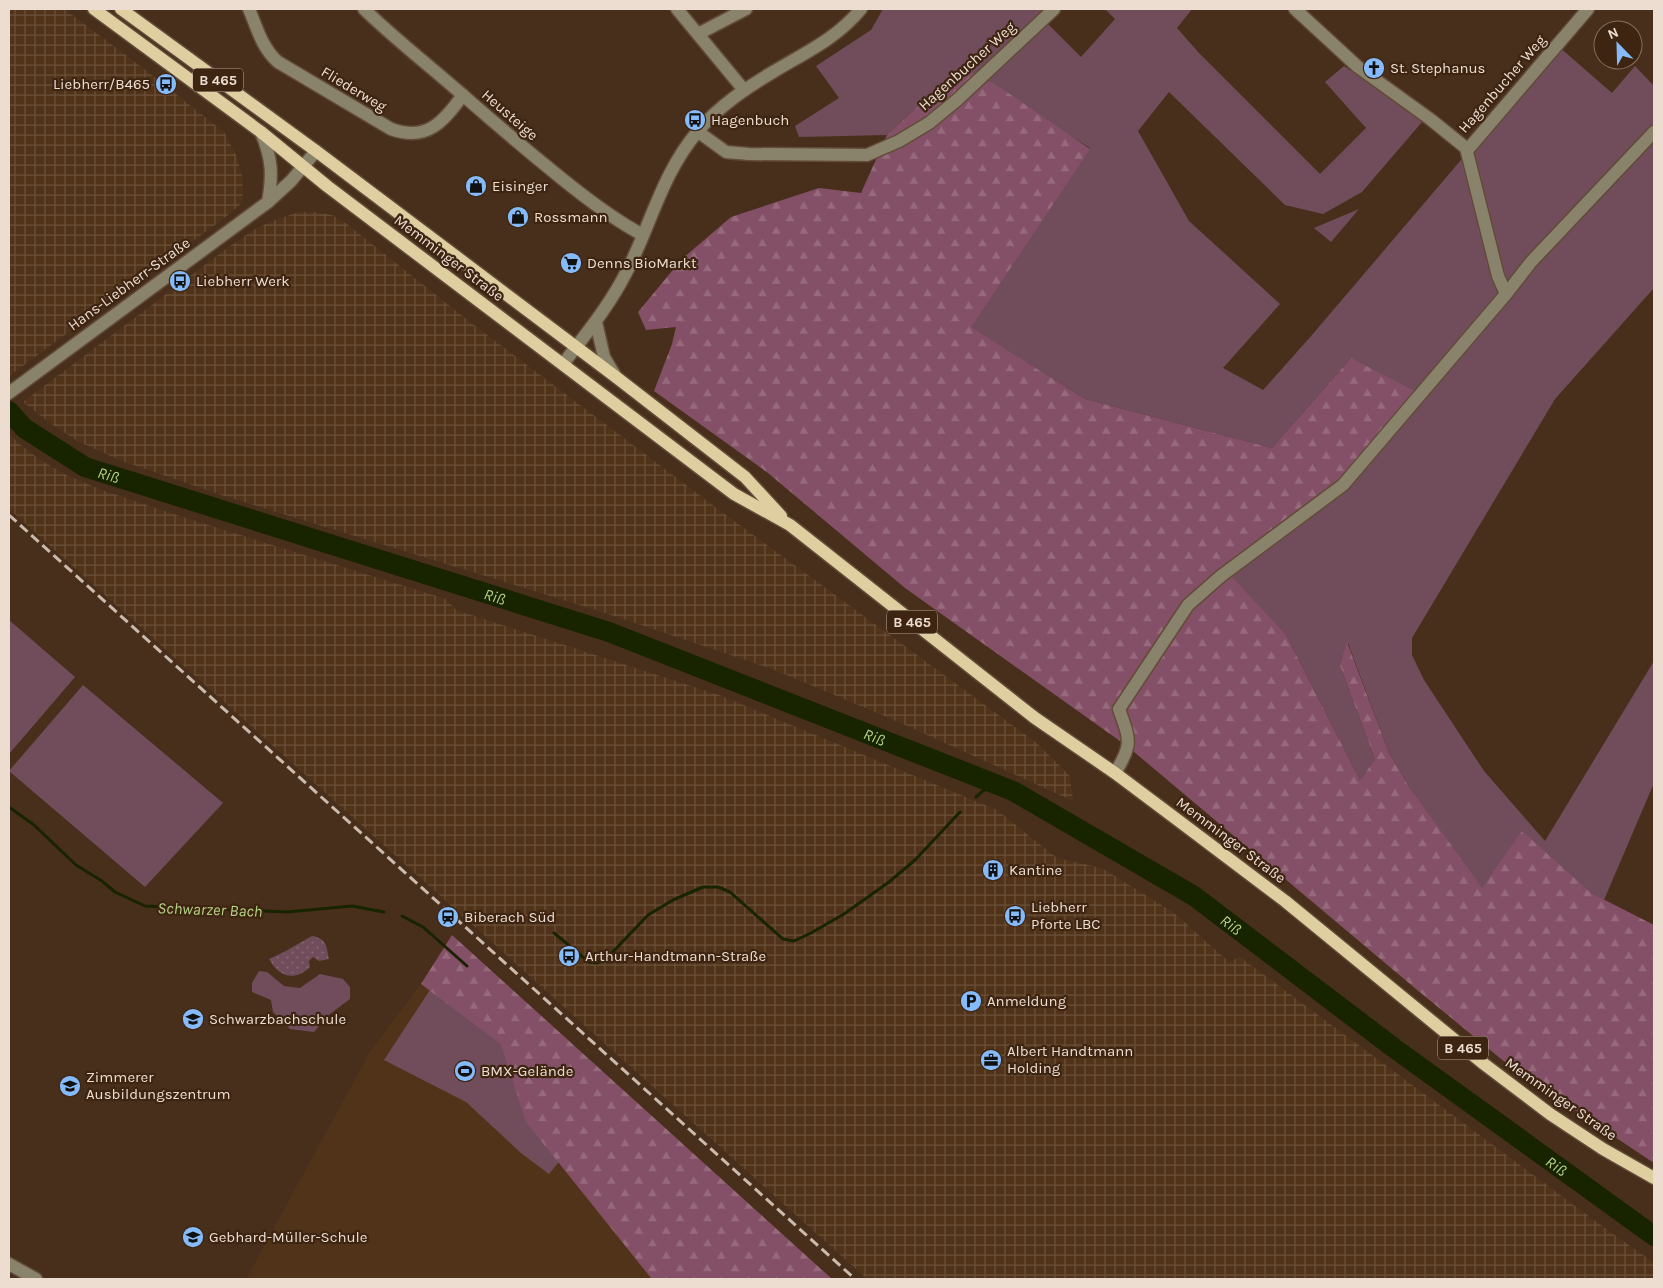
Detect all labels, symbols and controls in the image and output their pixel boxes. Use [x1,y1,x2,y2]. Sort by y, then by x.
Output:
street label: Hagenbucher Weg [915,17,1020,114]
north arrow [1593,20,1643,70]
text: N [1605,24,1621,43]
street label: Hagenbucher Weg [1455,31,1550,137]
church icon: St. Stephanus [1362,56,1386,80]
place label: St. Stephanus [1390,59,1485,77]
street label: Fliederweg [318,62,390,116]
road number: B 465 [193,68,243,92]
bus stop icon: Liebherr/B465 [154,72,178,96]
place label: Liebherr/B465 [53,75,150,93]
street label: Heusteige [478,86,542,144]
bus stop icon: Hagenbuch [683,108,707,132]
place label: Hagenbuch [711,111,789,129]
shop icon: Eisinger [464,174,488,198]
place label: Eisinger [492,177,548,195]
shop icon: Rossmann [506,205,530,229]
place label: Rossmann [534,208,608,226]
street label: Memminger Straße [391,211,507,305]
street label: Hans-Liebherr-Straße [64,234,194,334]
supermarket icon: Denns BioMarkt [559,251,583,275]
place label: Denns BioMarkt [587,254,697,272]
bus stop icon: Liebherr Werk [168,269,192,293]
place label: Liebherr Werk [196,272,290,290]
water label: Riß [95,463,122,487]
water label: Riß [482,584,508,609]
road number: B 465 [887,610,937,634]
water label: Riß [861,724,888,750]
street label: Memminger Straße [1173,793,1289,887]
building icon: Kantine [981,858,1005,882]
place label: Kantine [1009,861,1062,879]
water label: Schwarzer Bach [157,898,263,921]
place label: Liebherr Pforte LBC [1031,898,1101,933]
bus stop icon: Liebherr Pforte LBC [1003,904,1027,928]
station icon: Biberach Süd [436,905,460,929]
place label: Biberach Süd [464,908,555,926]
water label: Riß [1217,911,1246,939]
bus stop icon: Arthur-Handtmann-Straße [557,944,581,968]
place label: Arthur-Handtmann-Straße [585,947,766,965]
parking icon: Anmeldung [959,989,983,1013]
place label: Anmeldung [987,992,1067,1010]
school or university icon: Schwarzbachschule [181,1007,205,1031]
place label: Schwarzbachschule [209,1010,346,1028]
road number: B 465 [1438,1036,1488,1060]
place label: Albert Handtmann Holding [1007,1042,1133,1077]
office icon: Albert Handtmann Holding [979,1048,1003,1072]
street label: Memminger Straße [1502,1054,1620,1144]
sports icon: BMX-Gelände [453,1059,477,1083]
place label: BMX-Gelände [481,1062,573,1080]
place label: Zimmerer Ausbildungszentrum [86,1068,231,1103]
school or university icon: Zimmerer Ausbildungszentrum [58,1074,82,1098]
water label: Riß [1542,1152,1571,1180]
school or university icon: Gebhard-Müller-Schule [181,1225,205,1249]
place label: Gebhard-Müller-Schule [209,1228,367,1246]

